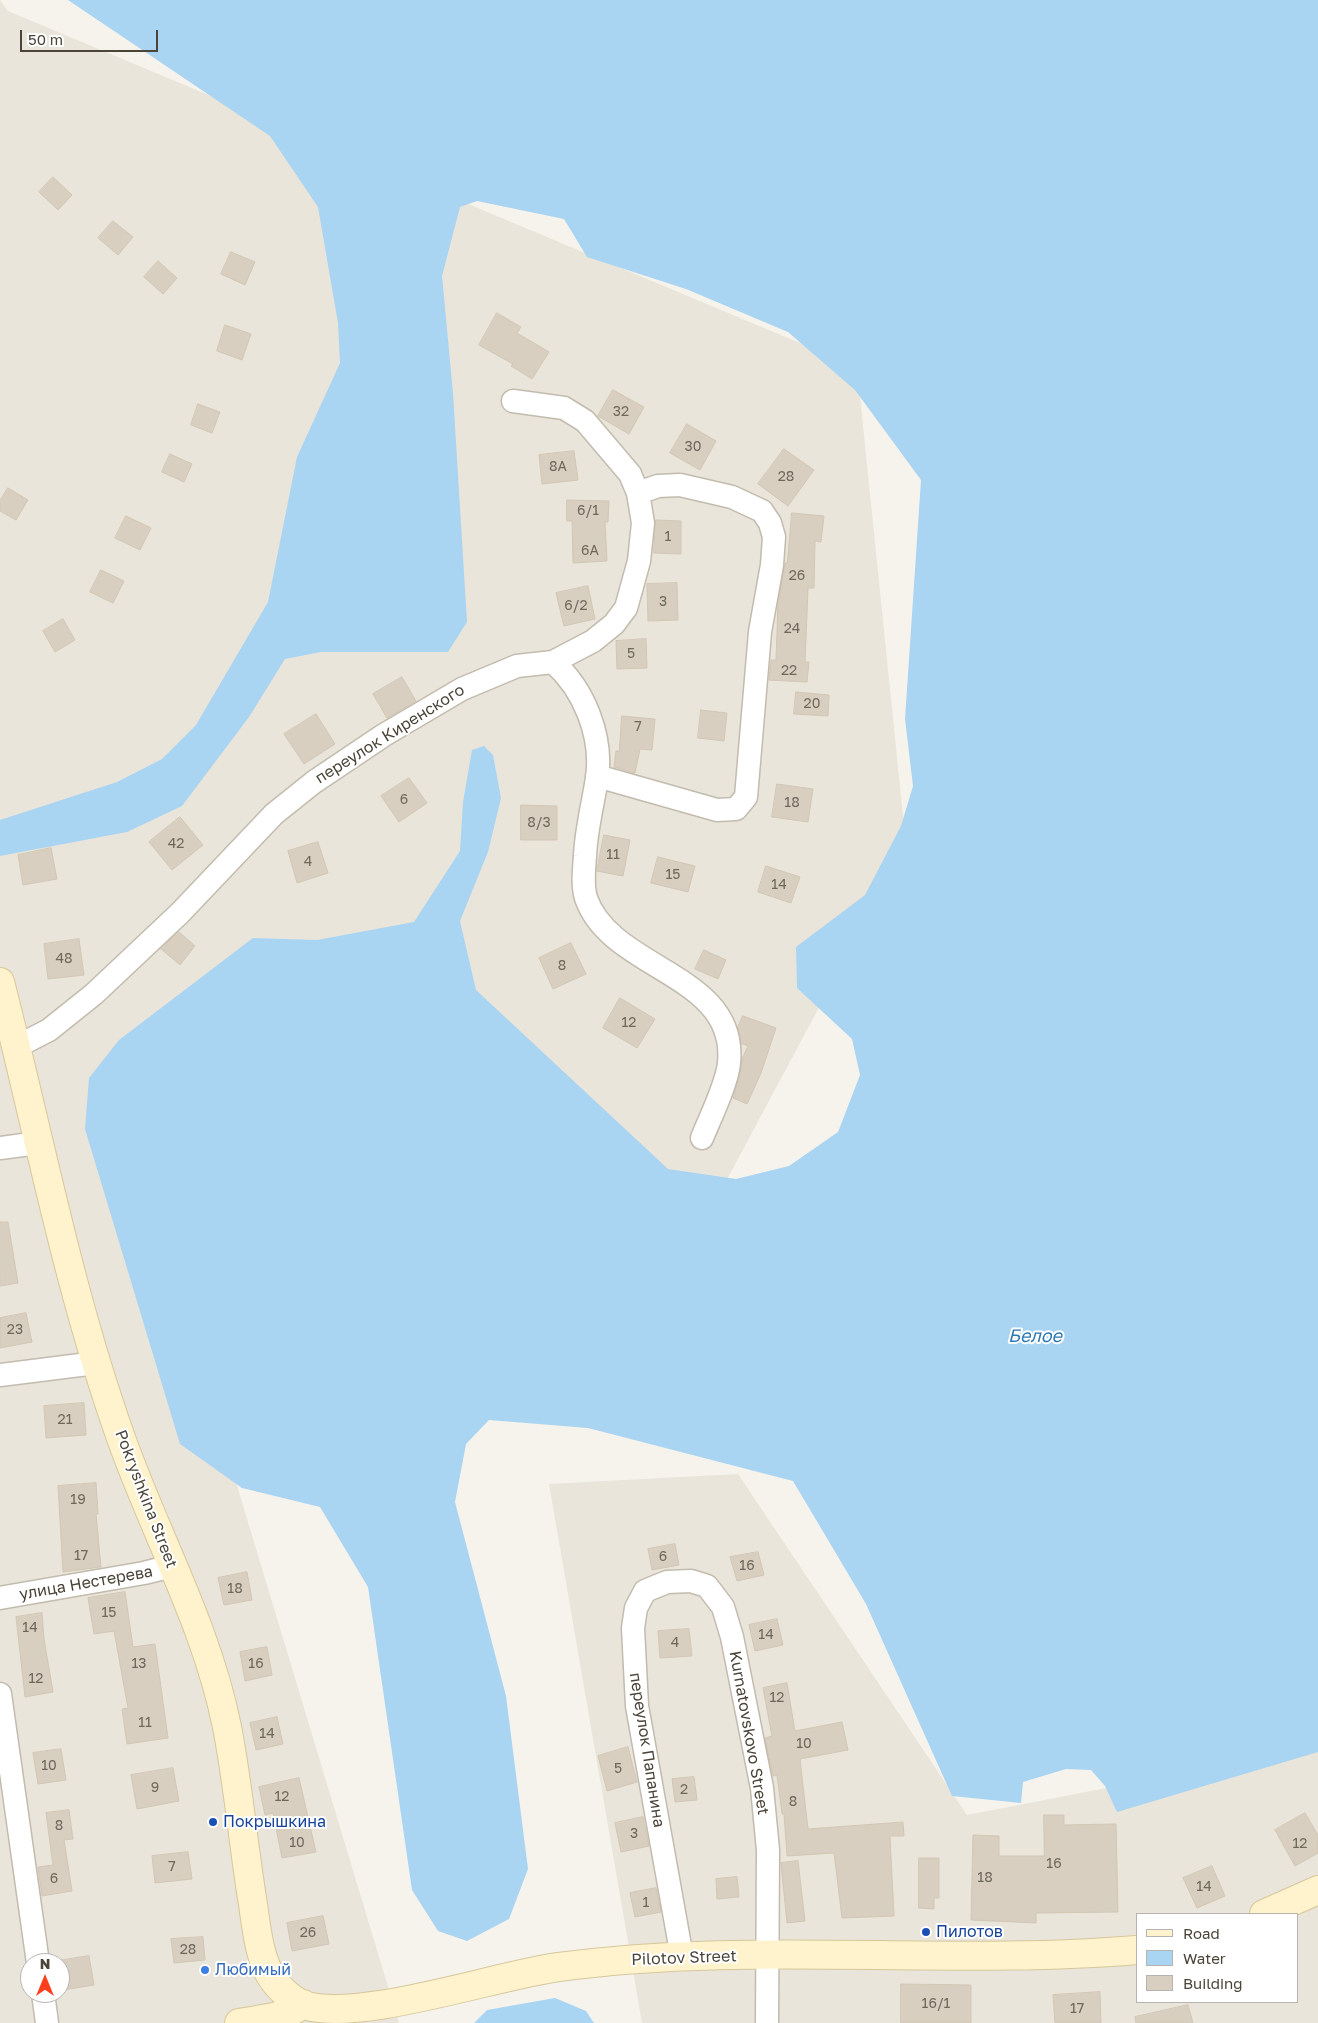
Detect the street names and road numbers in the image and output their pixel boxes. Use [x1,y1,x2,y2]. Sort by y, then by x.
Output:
street label: переулок Киренского [312,680,468,788]
street label: Pokryshkina Street [111,1427,181,1571]
street label: улица Нестерева [18,1562,154,1604]
street label: Kurnatovskovo Street [725,1650,773,1816]
street label: переулок Папанина [625,1671,669,1829]
street label: Pilotov Street [631,1947,737,1969]

